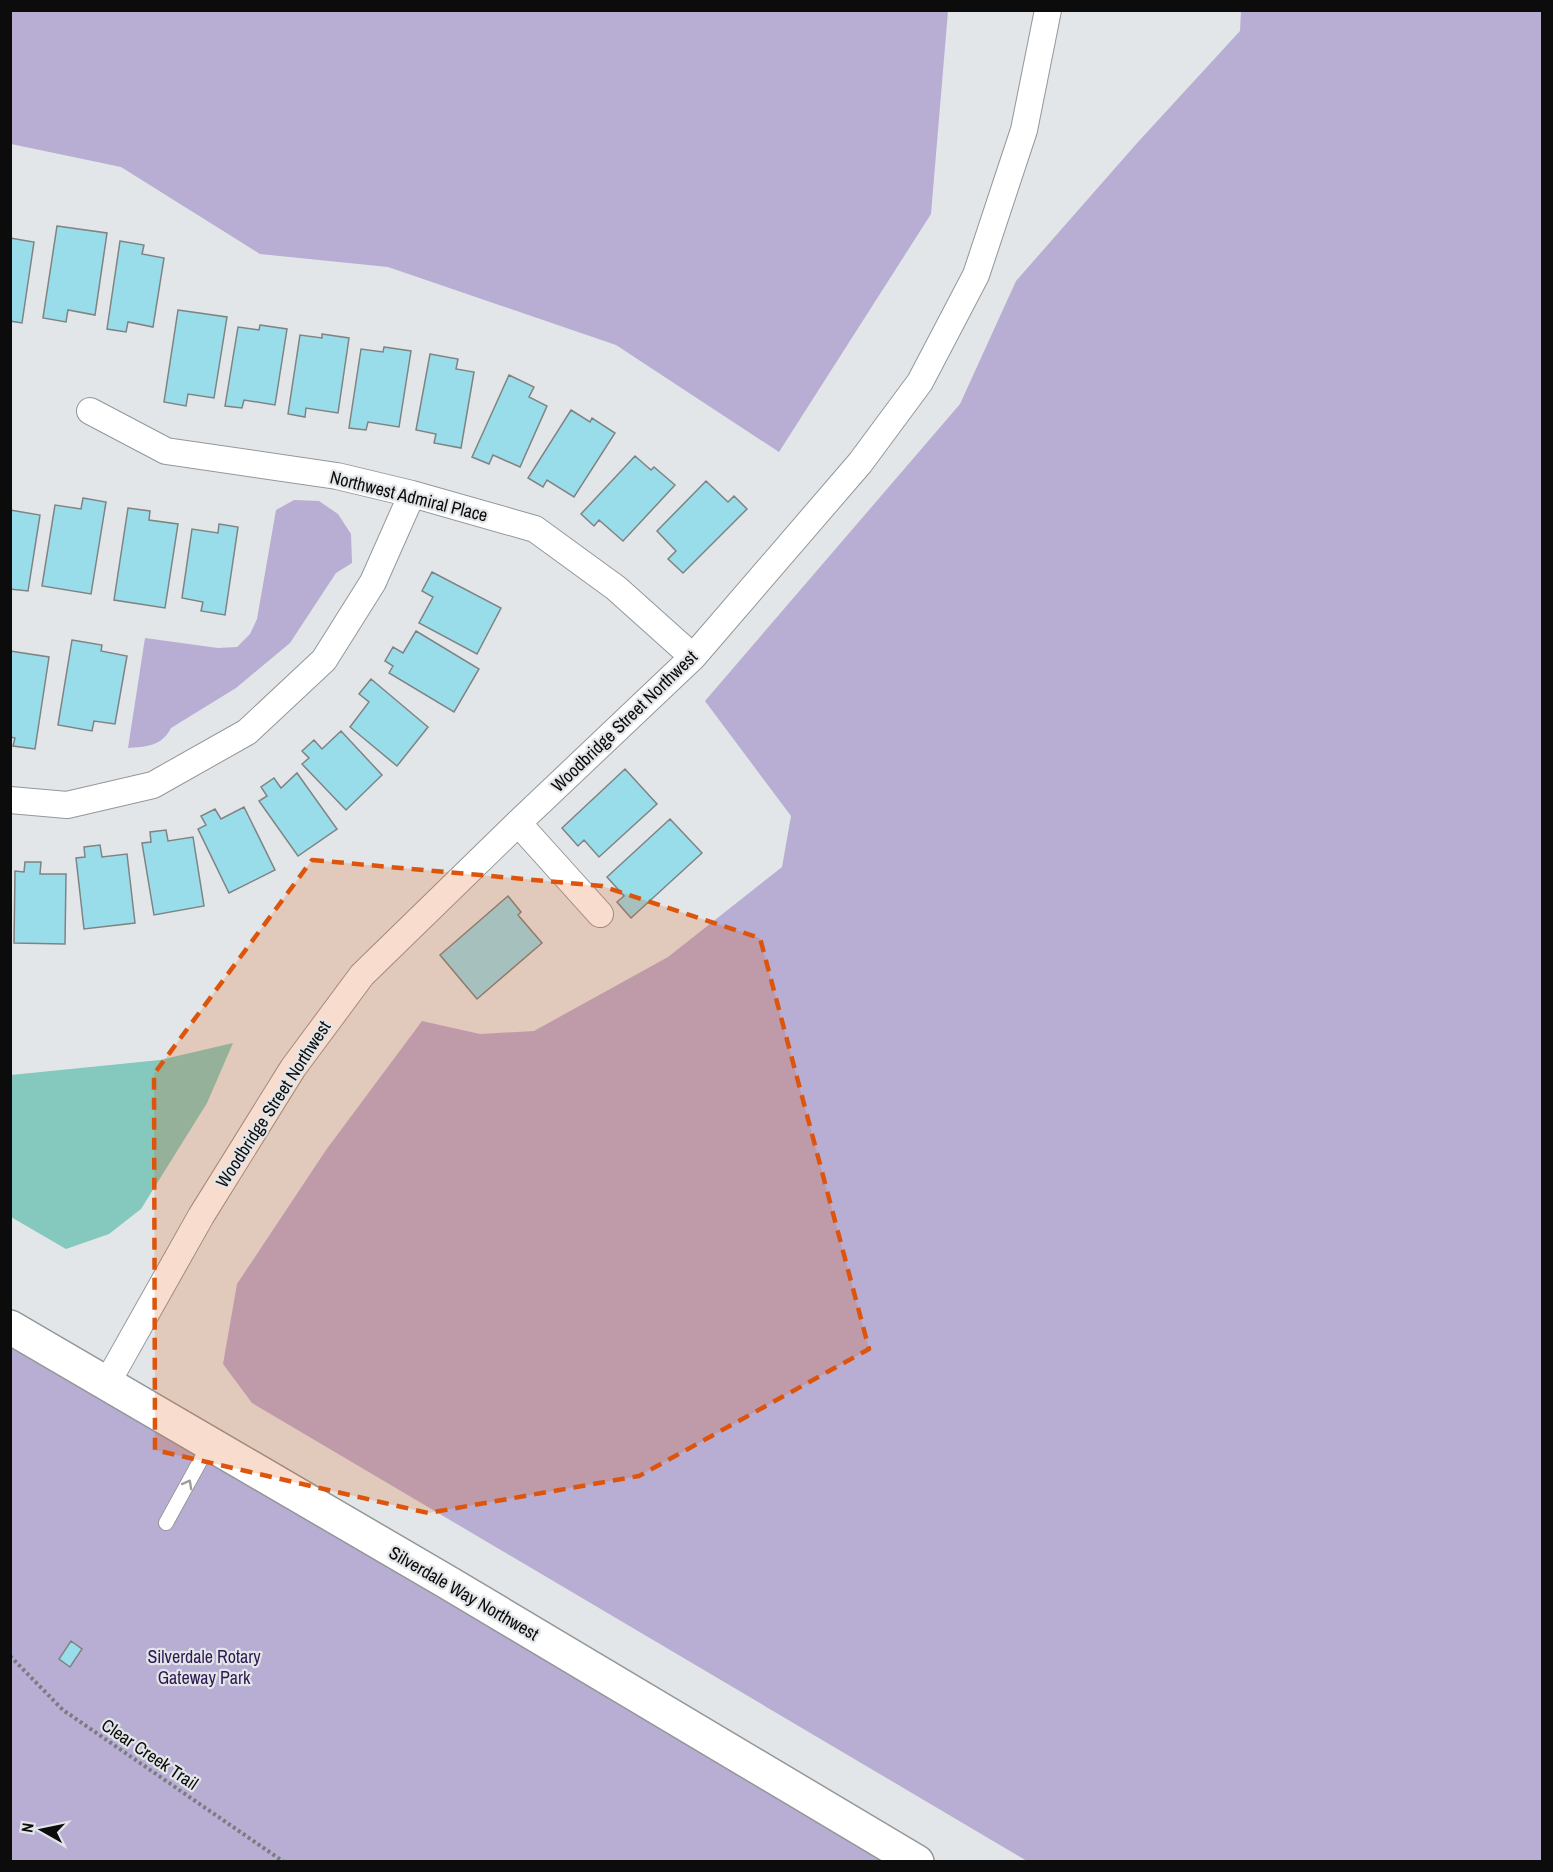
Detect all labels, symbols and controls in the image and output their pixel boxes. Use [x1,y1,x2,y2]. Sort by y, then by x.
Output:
street label: Northwest Admiral Place [328,464,490,528]
street label: Woodbridge Street Northwest [545,645,703,797]
street label: Woodbridge Street Northwest [210,1016,336,1192]
one-way arrow [181,1480,192,1490]
street label: Silverdale Way Northwest [384,1540,544,1646]
park label: Silverdale Rotary Gateway Park [147,1644,261,1690]
street label: Clear Creek Trail [97,1712,203,1796]
north arrow [12,1800,72,1860]
text: N [16,1821,39,1834]

